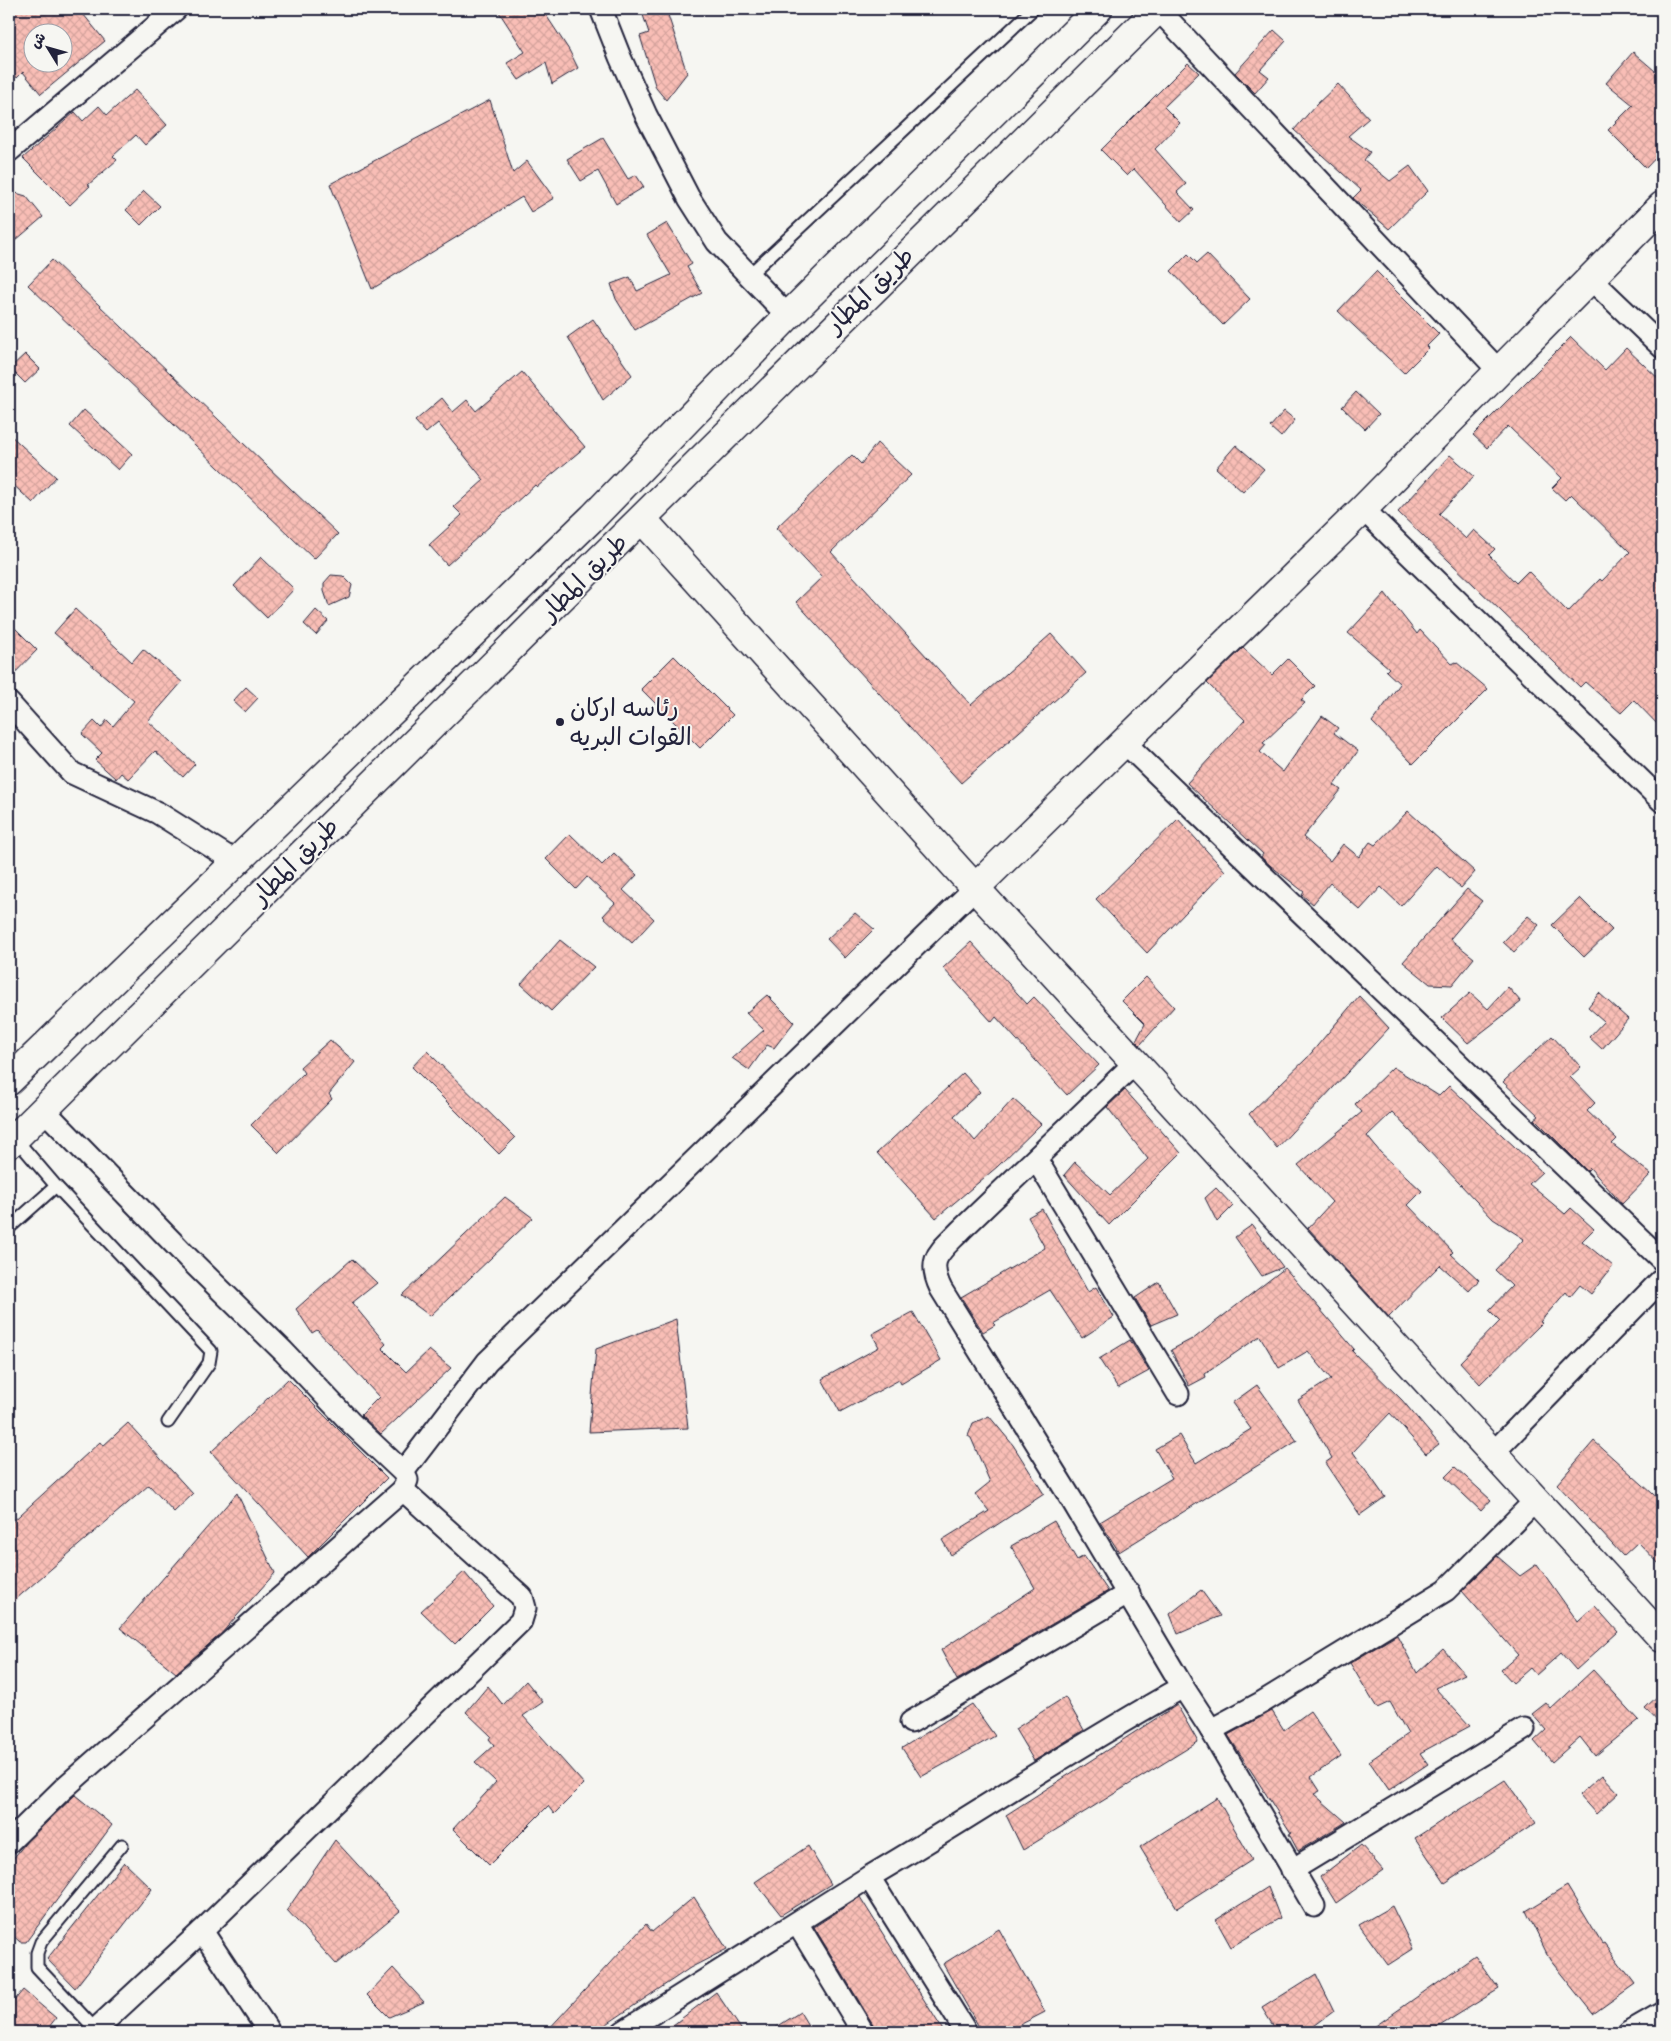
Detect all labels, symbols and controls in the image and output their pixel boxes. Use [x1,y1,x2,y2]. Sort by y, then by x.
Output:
north arrow [22,22,72,72]
text: ش [27,29,49,52]
street label: طريق المطار [818,240,921,341]
street label: طريق المطار [532,526,635,629]
place label: رئاسه اركان القوات البريه [570,692,692,753]
marker: رئاسه اركان القوات البريه [554,716,566,728]
street label: طريق المطار [243,810,346,913]

